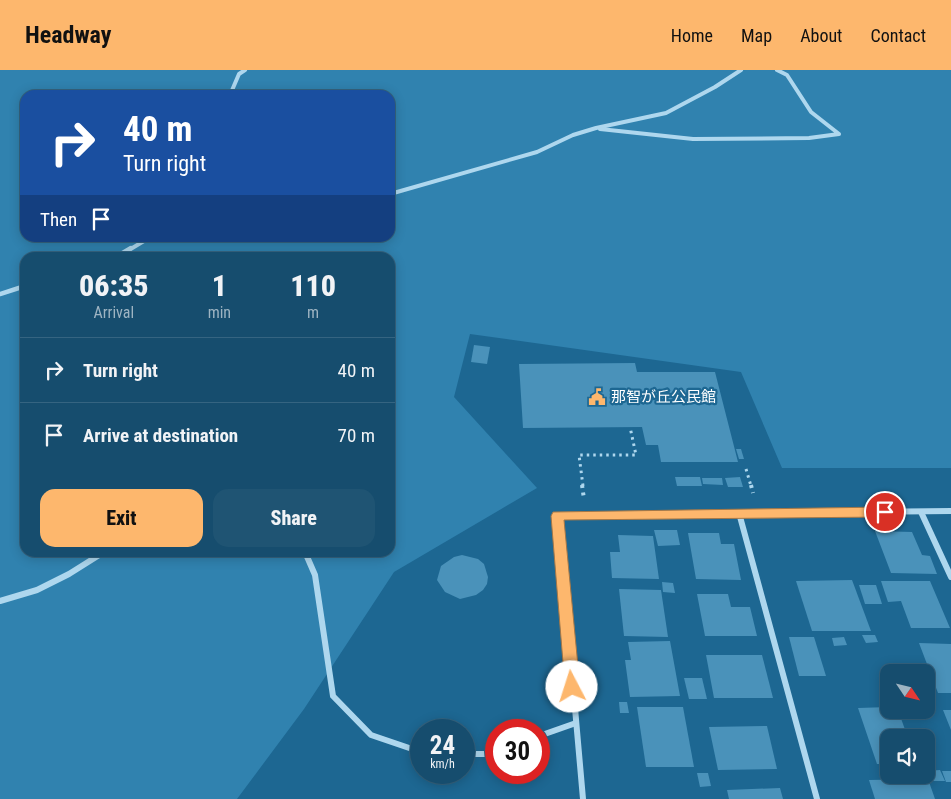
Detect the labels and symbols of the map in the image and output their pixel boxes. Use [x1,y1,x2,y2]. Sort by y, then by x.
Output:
public building icon: 那智が丘公民館 [587,387,607,407]
place label: 那智が丘公民館 [611,388,716,406]
pin [864,491,906,533]
position arrow [545,660,597,712]
north arrow [880,664,935,719]
speed limit sign: 30 [485,719,550,784]

